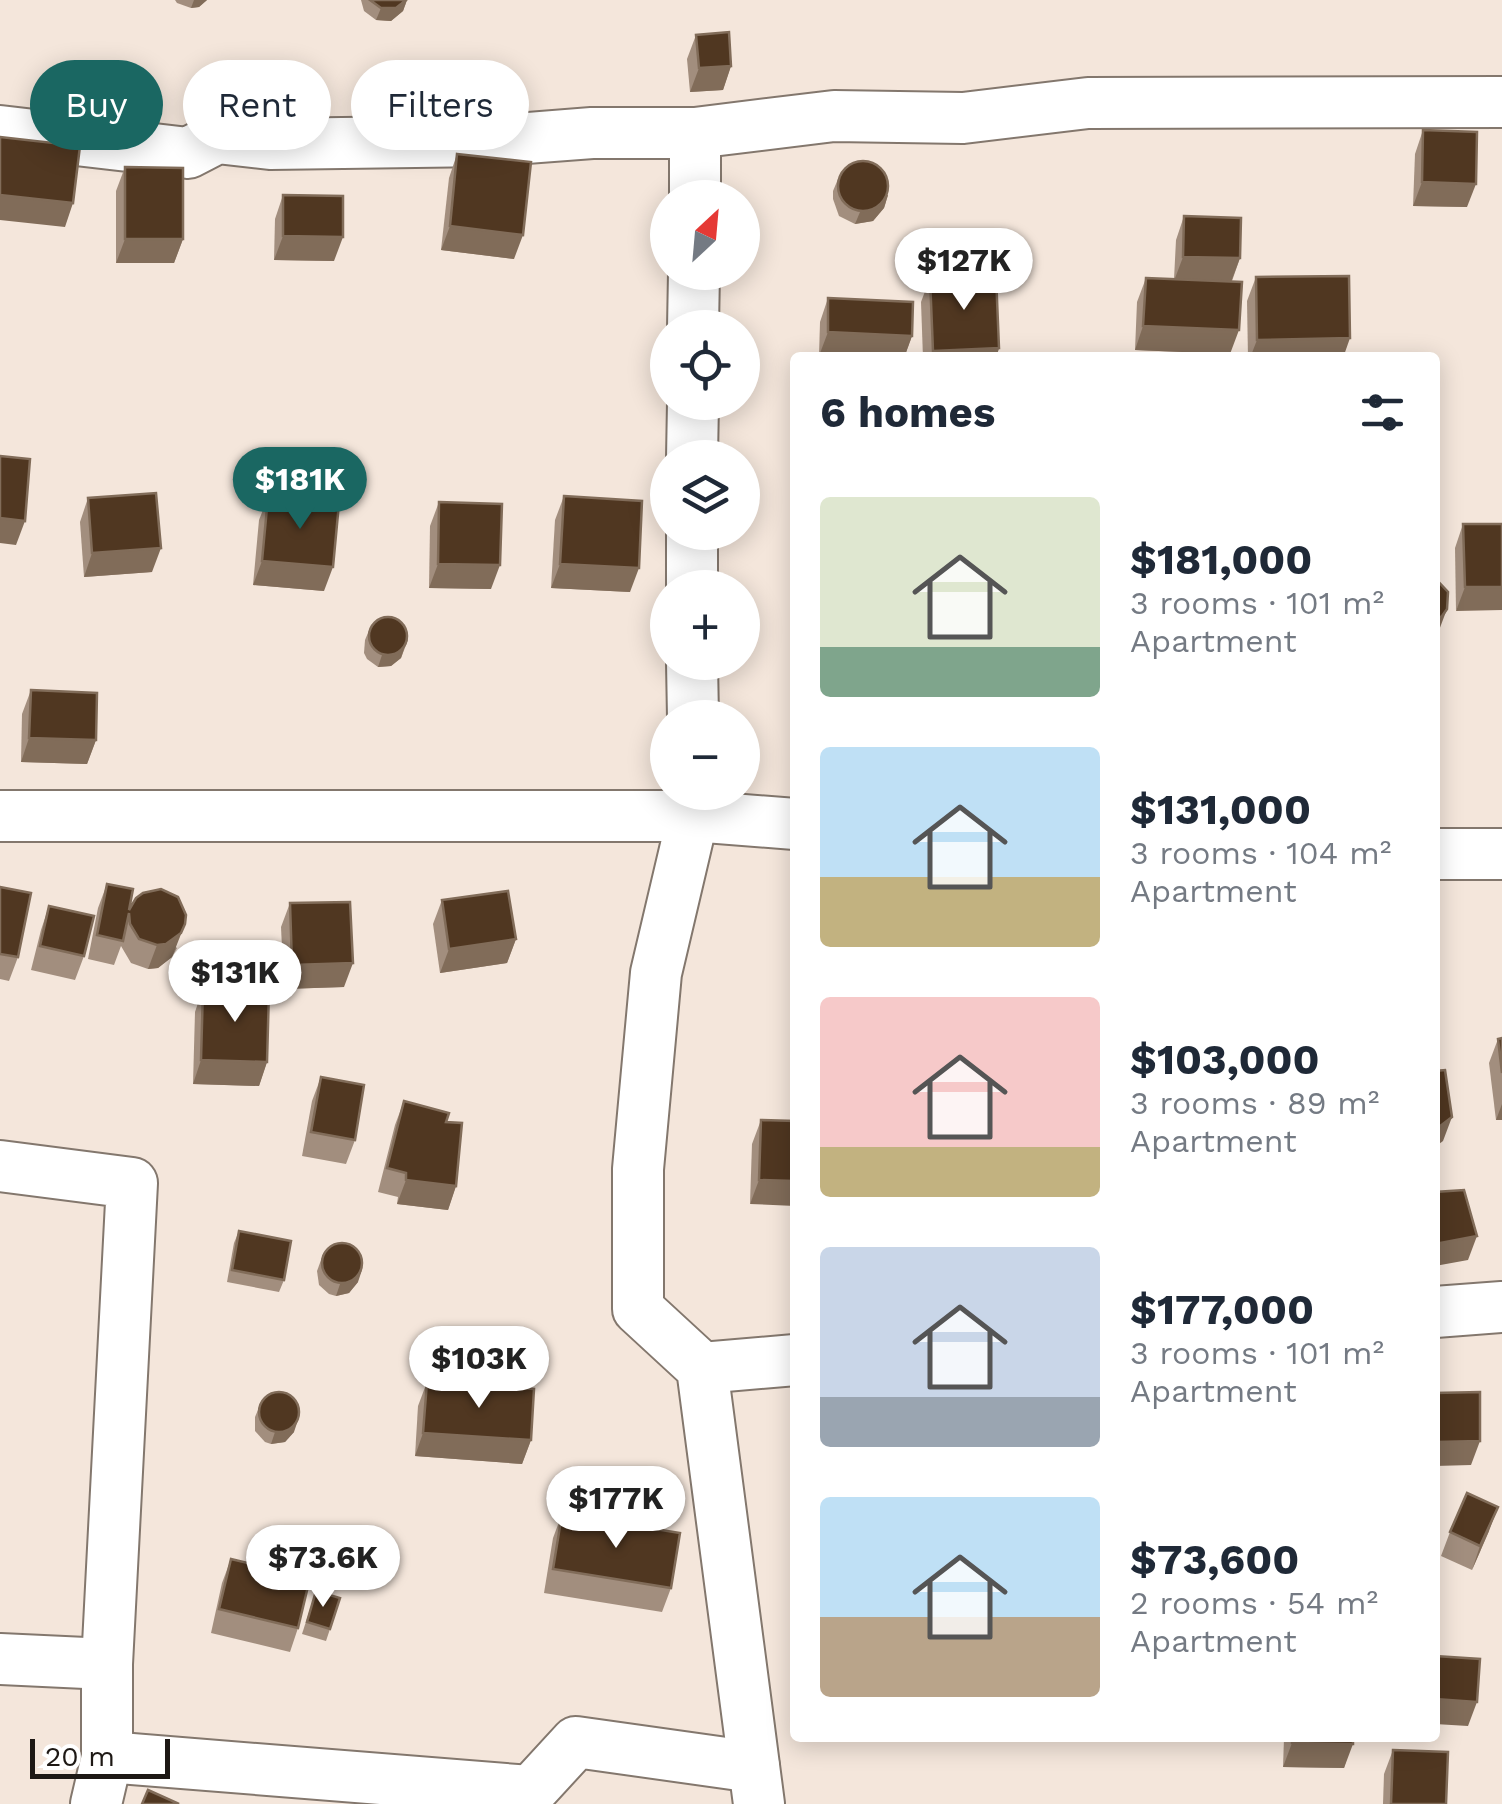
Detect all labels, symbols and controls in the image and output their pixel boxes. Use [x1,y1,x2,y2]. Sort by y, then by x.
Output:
chip: Buy [30,60,163,150]
chip: Rent [183,60,331,150]
chip: Filters [351,60,529,150]
north arrow [650,180,760,290]
map controls [650,180,760,810]
pin: $127K [894,228,1034,313]
text: $127K [917,241,1011,279]
button: locate [650,310,760,420]
icon: filters [1355,385,1410,440]
text: 6 homes [820,388,995,437]
button: layers [650,440,760,550]
pin: $181K [230,447,370,532]
text: $181K [255,460,345,498]
text: $181,000 [1130,535,1312,584]
icon: home [900,537,1020,657]
button: + [650,570,760,680]
text: 3 rooms · 101 m² [1130,584,1384,622]
text: Apartment [1130,622,1297,660]
button: − [650,700,760,810]
text: $131,000 [1130,785,1311,834]
icon: home [900,787,1020,907]
text: 3 rooms · 104 m² [1130,834,1391,872]
text: Apartment [1130,872,1297,910]
pin: $131K [165,940,305,1025]
text: $131K [190,953,280,991]
text: $103,000 [1130,1035,1320,1084]
icon: home [900,1037,1020,1157]
text: 3 rooms · 89 m² [1130,1084,1379,1122]
text: Apartment [1130,1122,1297,1160]
text: $177,000 [1130,1285,1314,1334]
icon: home [900,1287,1020,1407]
pin: $103K [409,1326,549,1411]
text: 3 rooms · 101 m² [1130,1334,1384,1372]
text: $103K [431,1339,527,1377]
text: Apartment [1130,1372,1297,1410]
pin: $177K [546,1466,686,1551]
text: $177K [568,1479,664,1517]
pin: $73.6K [242,1525,404,1610]
text: $73,600 [1130,1535,1299,1584]
icon: home [900,1537,1020,1657]
text: $73.6K [268,1538,378,1576]
text: 2 rooms · 54 m² [1130,1584,1378,1622]
text: Apartment [1130,1622,1297,1660]
scale bar [30,1734,170,1778]
text: 20 m [45,1740,115,1773]

